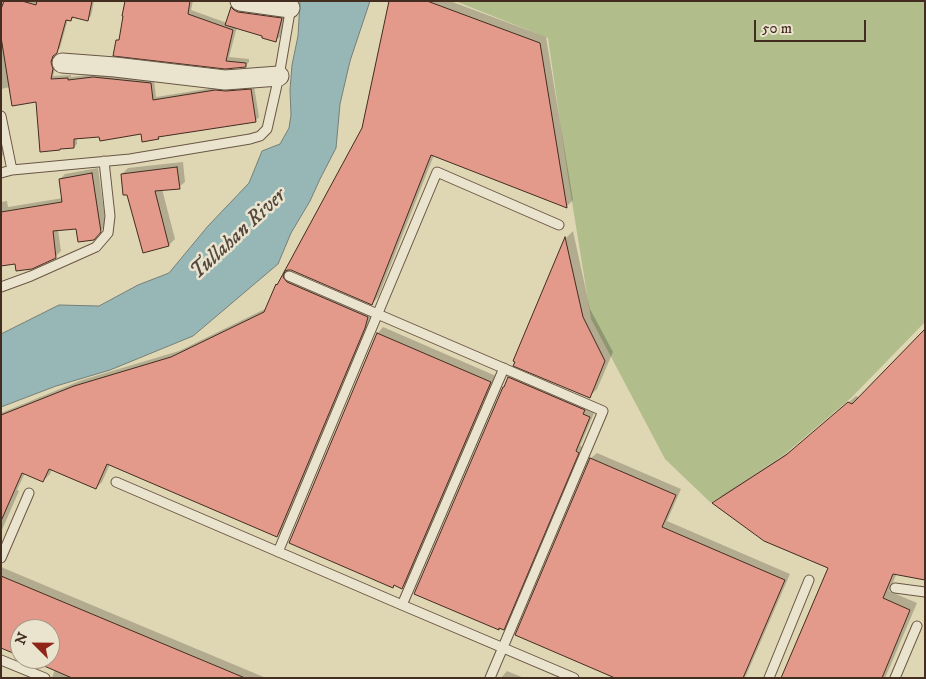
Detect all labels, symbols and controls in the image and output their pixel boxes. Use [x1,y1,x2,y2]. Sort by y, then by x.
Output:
scale bar [756,10,868,42]
text: 50 m [762,19,792,38]
water label: Tullahan River [186,184,292,286]
north arrow [10,619,60,669]
text: N [12,630,33,647]

